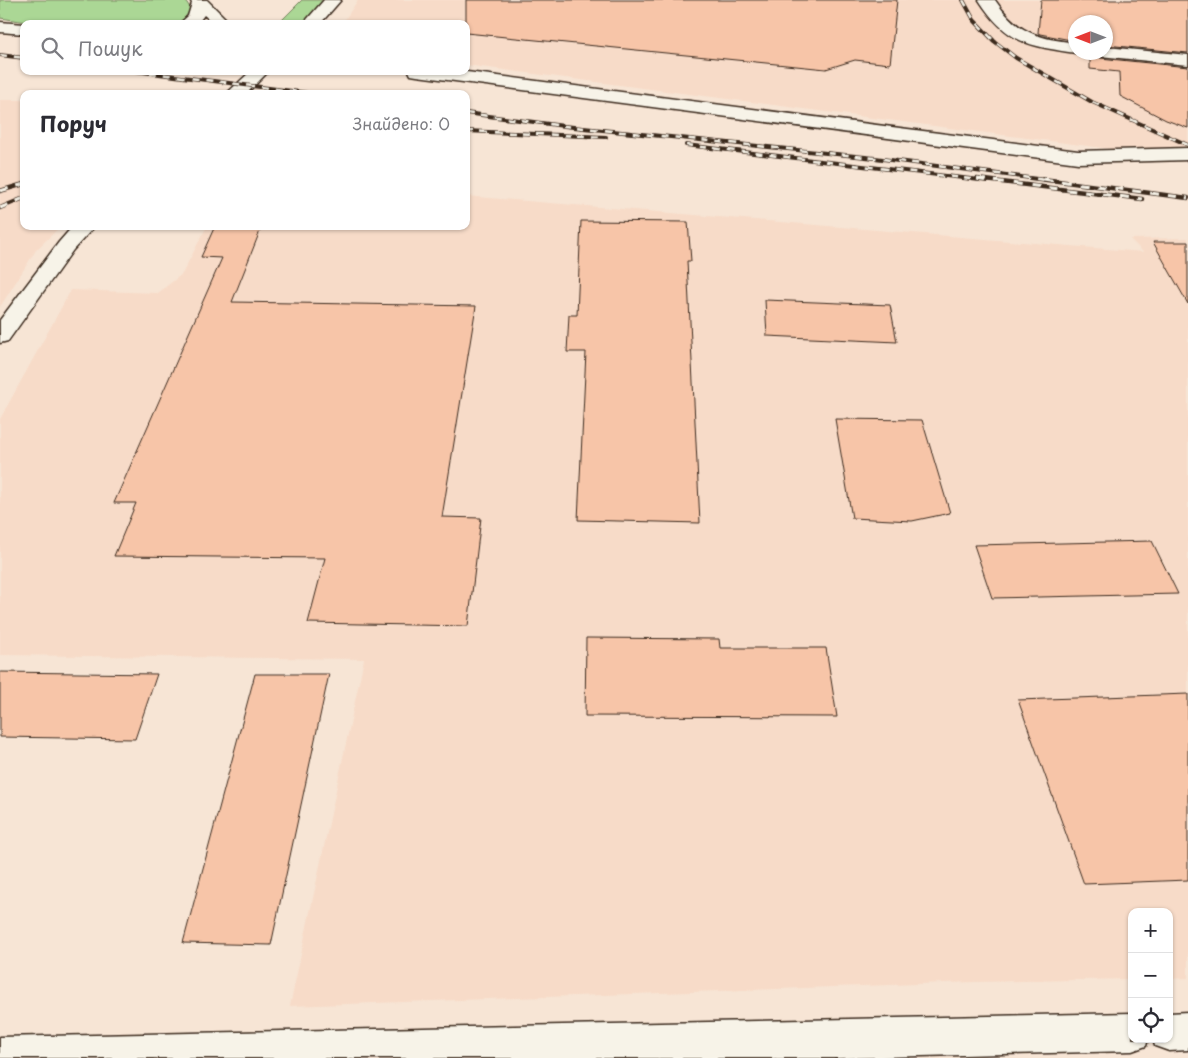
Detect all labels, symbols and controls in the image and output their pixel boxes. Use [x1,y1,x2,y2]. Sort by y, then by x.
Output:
north arrow [1068,15,1113,60]
search box [20,20,470,75]
icon: search [38,34,66,62]
text: Пошук [78,34,143,62]
text: Поруч [40,107,107,139]
text: Знайдено: 0 [353,111,450,135]
map controls [1128,908,1173,1043]
button: + [1128,908,1173,953]
button: − [1128,953,1173,998]
button: locate [1128,998,1173,1043]

